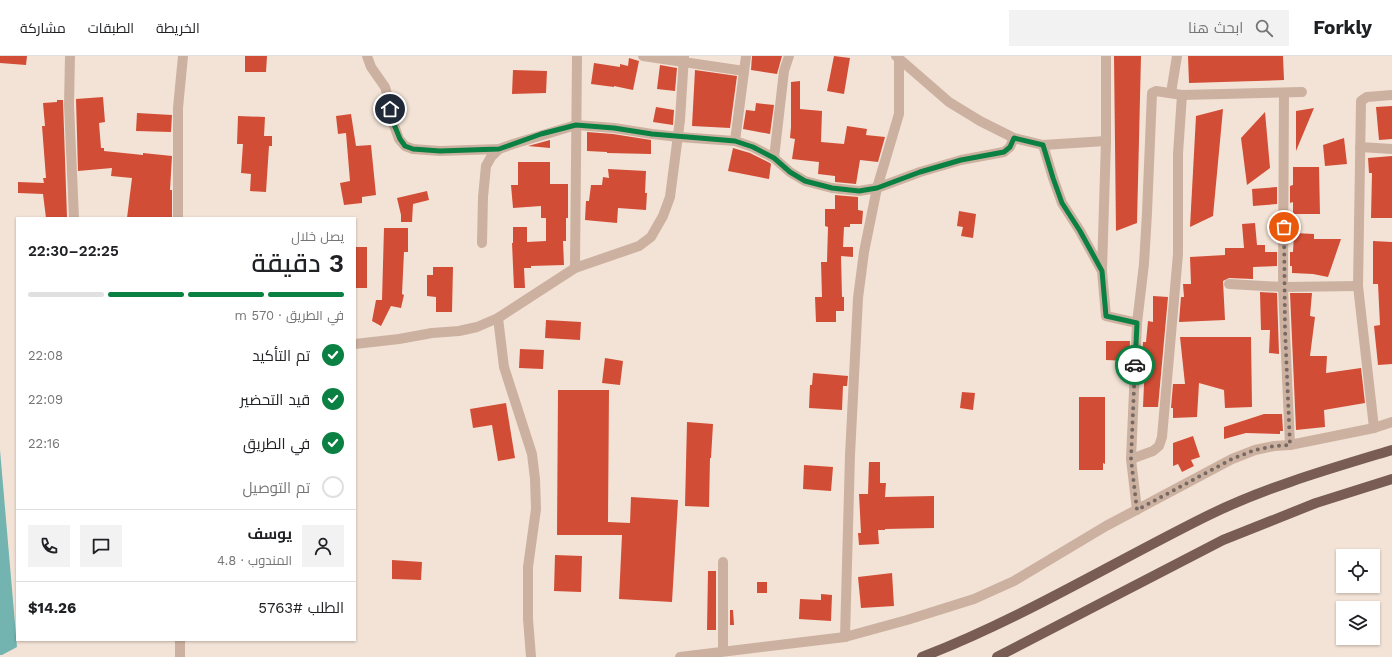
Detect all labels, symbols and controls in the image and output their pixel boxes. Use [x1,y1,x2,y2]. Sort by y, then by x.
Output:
search box [1009,10,1289,46]
text: Forkly [1313,16,1372,39]
icon: search [1253,17,1275,39]
text: ابحث هنا [1188,19,1243,37]
text: مشاركة [20,20,66,36]
text: الطبقات [88,20,134,36]
text: الخريطة [156,20,200,36]
pin [373,92,407,126]
icon: home [379,98,401,120]
pin [1267,210,1301,244]
icon: bag [1273,216,1295,238]
text: يصل خلال [291,229,344,244]
text: 22:25–22:30 [28,242,119,260]
text: 3 دقيقة [251,248,344,278]
text: في الطريق · 570 m [235,308,344,323]
icon: check [322,344,344,366]
courier [1115,345,1155,385]
text: تم التأكيد [252,347,310,365]
text: 22:08 [28,348,63,363]
icon: car [1124,354,1146,376]
icon: check [322,388,344,410]
text: قيد التحضير [240,391,310,409]
text: 22:09 [28,392,63,407]
icon: check [322,432,344,454]
text: في الطريق [243,435,310,453]
text: 22:16 [28,436,60,451]
text: تم التوصيل [243,479,310,497]
button: phone [28,525,70,567]
button: chat [80,525,122,567]
text: يوسف [247,525,292,543]
button: person [302,525,344,567]
map controls [1336,549,1380,645]
button: locate [1336,549,1380,593]
text: المندوب · 4.8 [217,553,292,568]
text: $14.26 [28,599,76,617]
text: الطلب #5763 [258,599,344,617]
button: layers [1336,601,1380,645]

